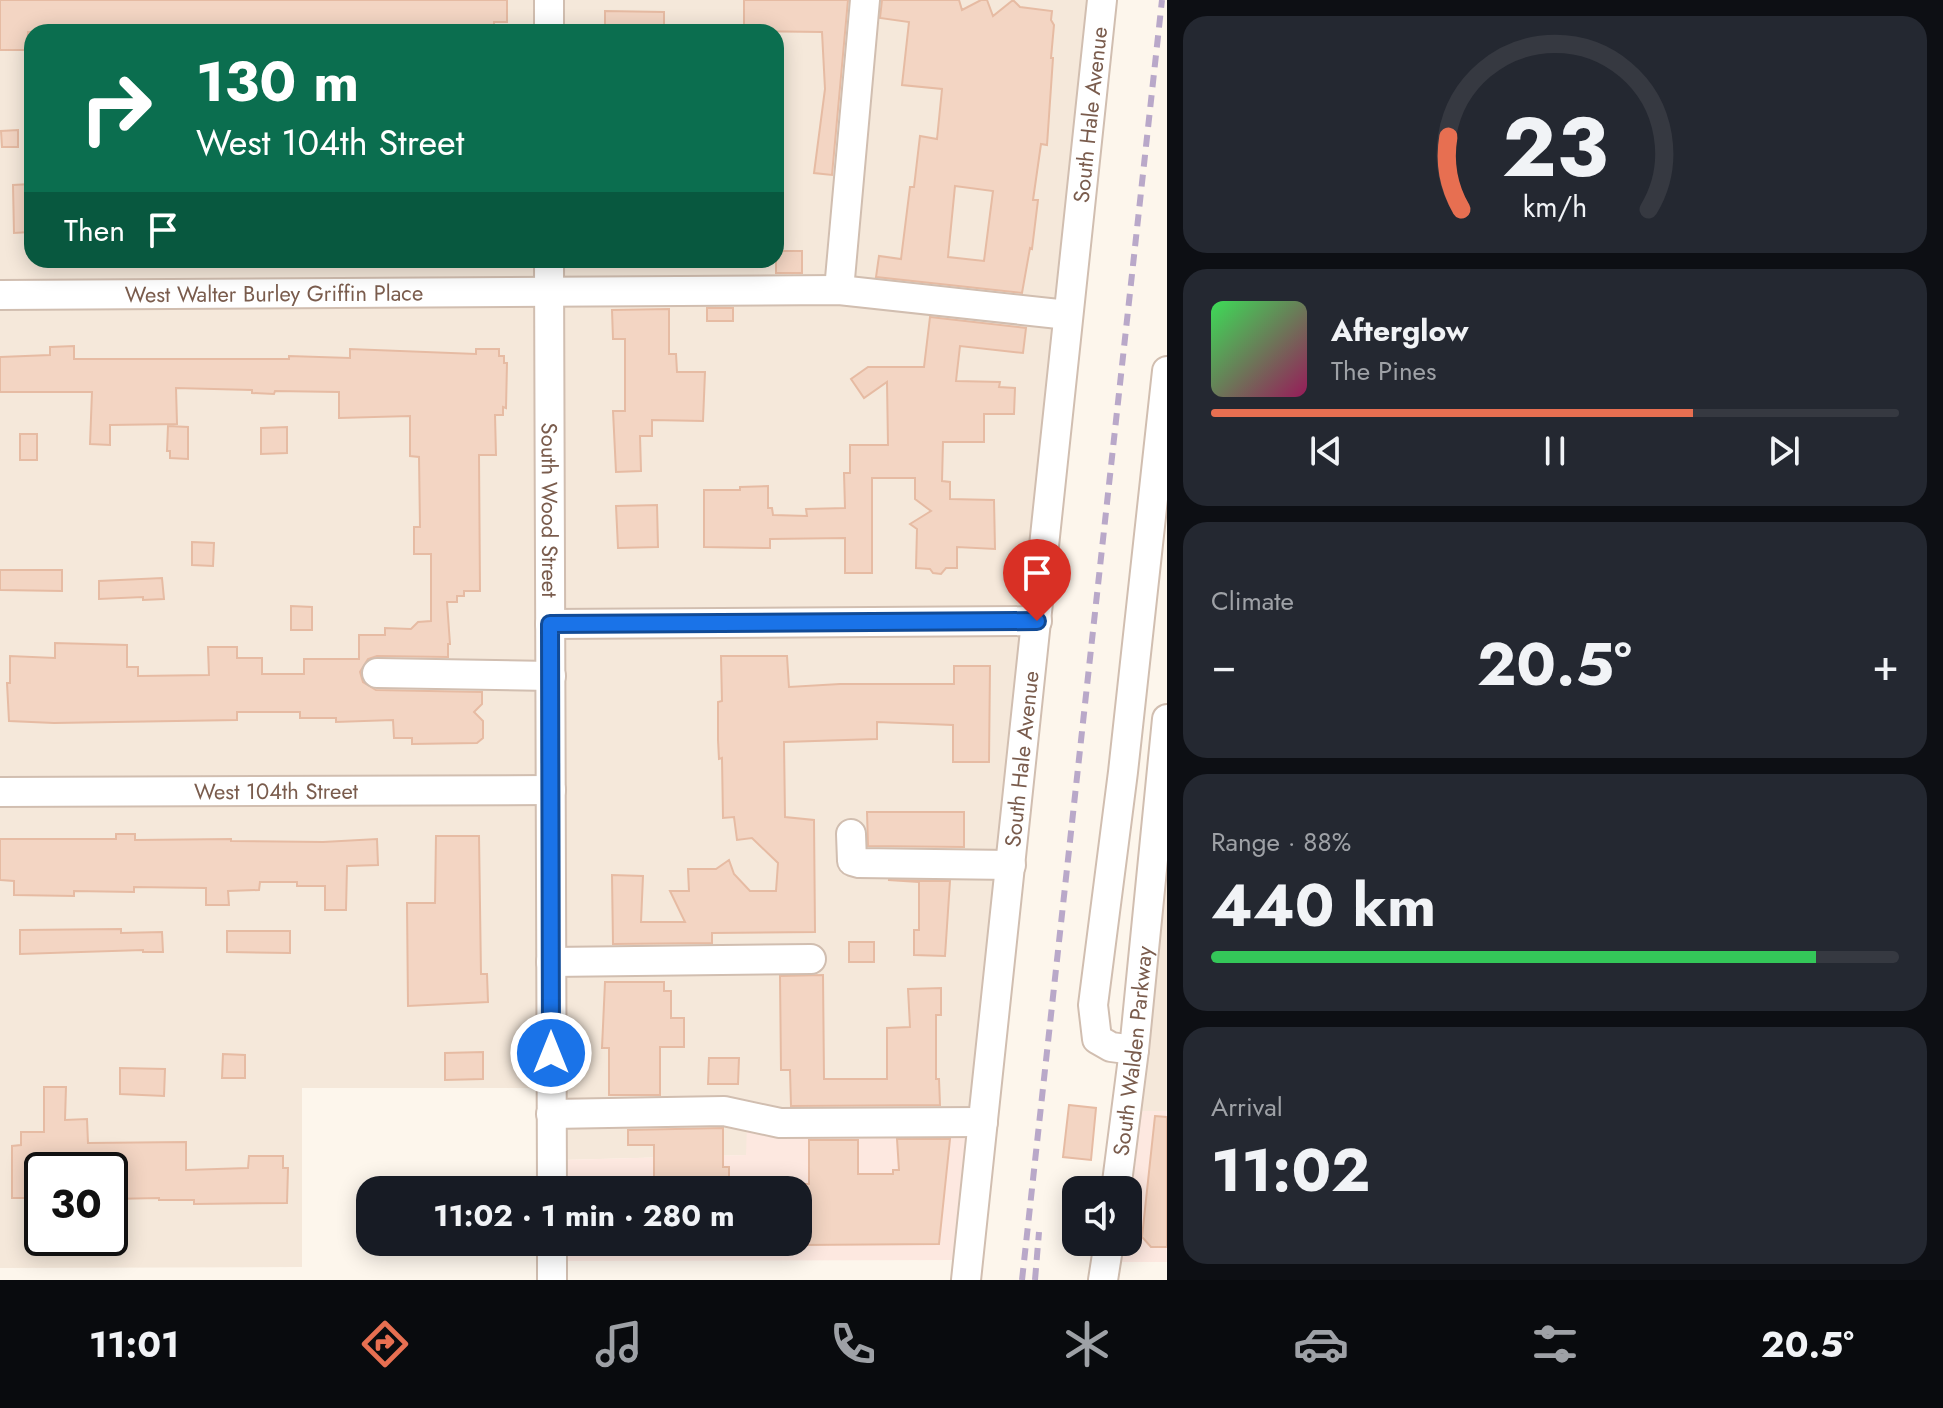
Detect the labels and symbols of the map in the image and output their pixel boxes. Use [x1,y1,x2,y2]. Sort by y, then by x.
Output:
street label: South Hale Avenue [1065,25,1115,204]
street label: West Walter Burley Griffin Place [125,276,423,310]
street label: South Wood Street [534,423,566,598]
pin [1003,539,1071,621]
street label: South Hale Avenue [996,669,1047,849]
street label: West 104th Street [194,775,359,807]
street label: South Walden Parkway [1105,944,1160,1158]
position arrow [509,1011,593,1095]
speed limit sign: 30 [24,1152,128,1256]

